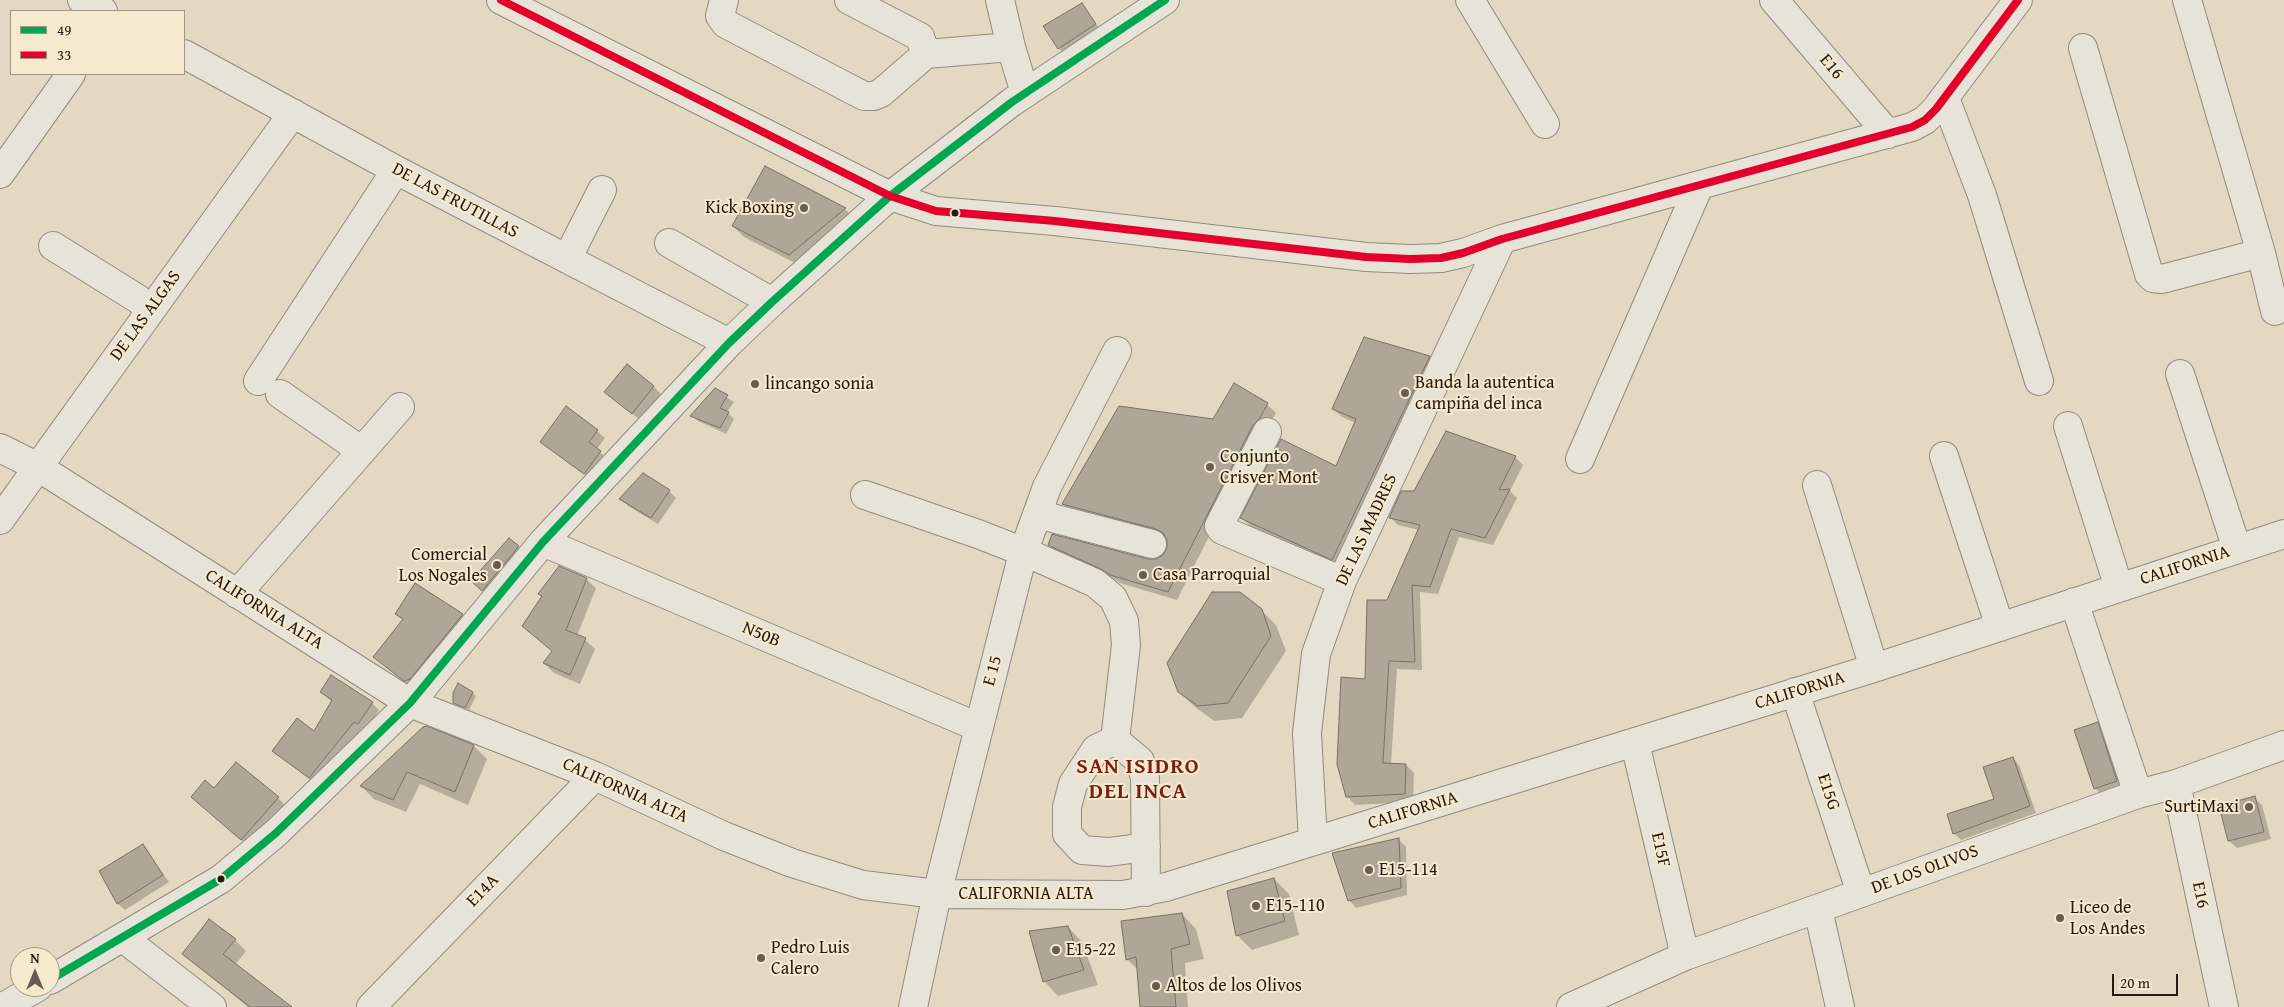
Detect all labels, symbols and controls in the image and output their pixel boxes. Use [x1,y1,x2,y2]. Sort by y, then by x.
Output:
legend [10,10,185,75]
text: 49 [57,19,71,40]
text: 33 [57,44,71,65]
street label: E16 [1814,50,1848,84]
street label: DE LAS FRUTILLAS [388,159,522,243]
place label: Kick Boxing [705,197,794,219]
marker: Kick Boxing [798,202,810,214]
unlabelled marker [950,208,960,218]
street label: DE LAS ALGAS [106,267,186,365]
place label: Banda la autentica campiña del inca [1415,372,1554,414]
place label: lincango sonia [765,373,874,395]
marker: lincango sonia [749,378,761,390]
marker: Banda la autentica campiña del inca [1399,387,1411,399]
place label: Conjunto Crisver Mont [1220,446,1318,488]
marker: Conjunto Crisver Mont [1204,461,1216,473]
street label: DE LAS MADRES [1332,470,1402,590]
street label: CALIFORNIA [2138,541,2232,591]
place label: Comercial Los Nogales [399,544,487,586]
marker: Comercial Los Nogales [491,559,503,571]
place label: Casa Parroquial [1153,564,1271,586]
street label: CALIFORNIA ALTA [201,565,327,655]
marker: Casa Parroquial [1137,569,1149,581]
street label: N50B [739,617,783,653]
street label: E 15 [979,654,1007,688]
street label: CALIFORNIA [1752,667,1848,715]
street label: CALIFORNIA ALTA [559,754,691,828]
district label: SAN ISIDRO DEL INCA [1075,754,1201,806]
street label: E15G [1812,771,1844,813]
street label: CALIFORNIA [1365,787,1461,835]
place label: SurtiMaxi [2164,796,2239,818]
marker: SurtiMaxi [2243,801,2255,813]
street label: E15F [1646,830,1674,870]
street label: DE LOS OLIVOS [1868,841,1982,899]
place label: E15-114 [1379,859,1438,881]
marker: E15-114 [1363,864,1375,876]
street label: E14A [462,870,504,912]
unlabelled marker [216,874,226,884]
street label: E16 [2187,880,2213,910]
street label: CALIFORNIA ALTA [958,883,1094,905]
place label: E15-110 [1266,895,1325,917]
place label: Liceo de Los Andes [2070,897,2145,940]
marker: E15-110 [1250,900,1262,912]
marker: Liceo de Los Andes [2054,912,2066,924]
place label: Pedro Luis Calero [771,937,850,980]
place label: E15-22 [1066,939,1116,961]
marker: E15-22 [1050,944,1062,956]
north arrow [10,947,60,997]
text: N [30,948,40,968]
marker: Pedro Luis Calero [755,952,767,964]
scale bar [2114,964,2180,996]
text: 20 m [2120,972,2150,993]
place label: Altos de los Olivos [1166,975,1302,997]
marker: Altos de los Olivos [1150,980,1162,992]

